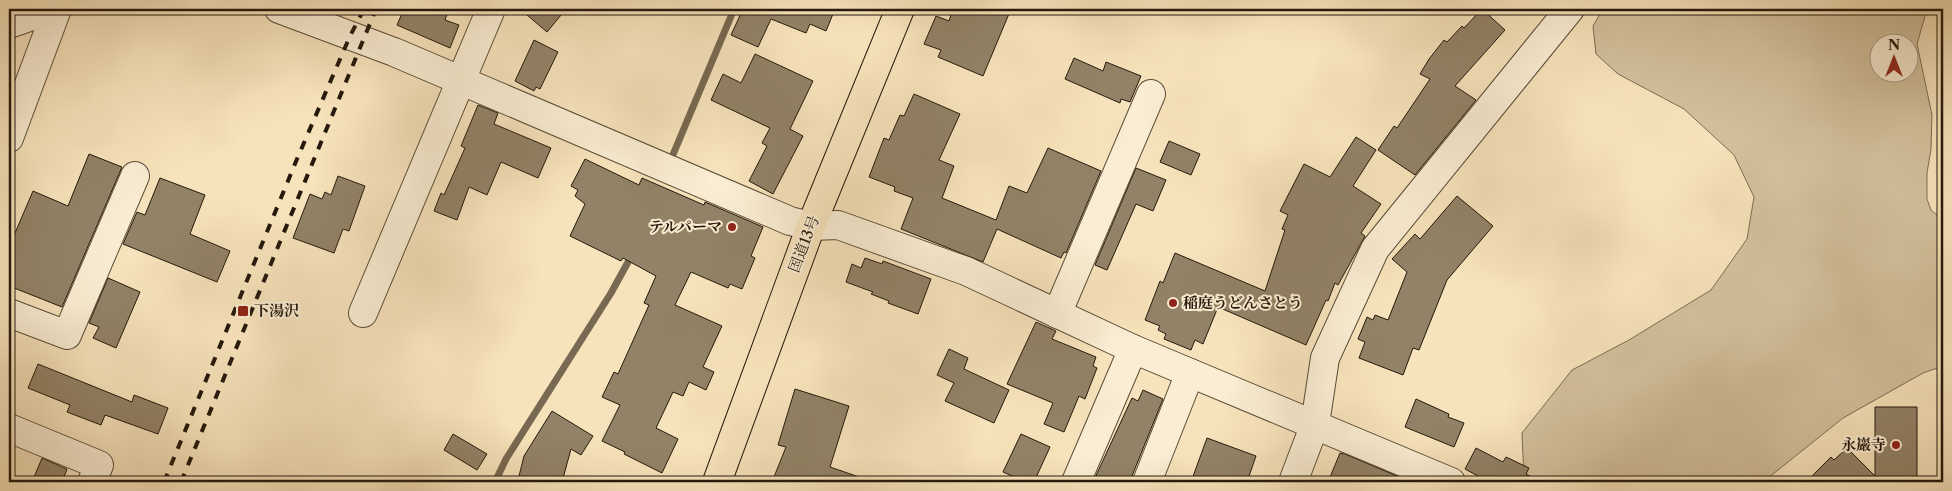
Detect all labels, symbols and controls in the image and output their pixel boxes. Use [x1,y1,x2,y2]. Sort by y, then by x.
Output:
north arrow [1870,32,1920,82]
text: N [1888,36,1900,54]
street label: 国道13号 [784,213,823,275]
place label: テルパーマ [649,217,722,236]
marker: テルパーマ [726,221,738,233]
place label: 稲庭うどんさとう [1183,293,1303,312]
marker: 稲庭うどんさとう [1167,297,1179,309]
place label: 下湯沢 [254,301,299,320]
marker: 下湯沢 [236,304,250,318]
place label: 永巖寺 [1841,435,1886,454]
marker: 永巖寺 [1890,439,1902,451]

